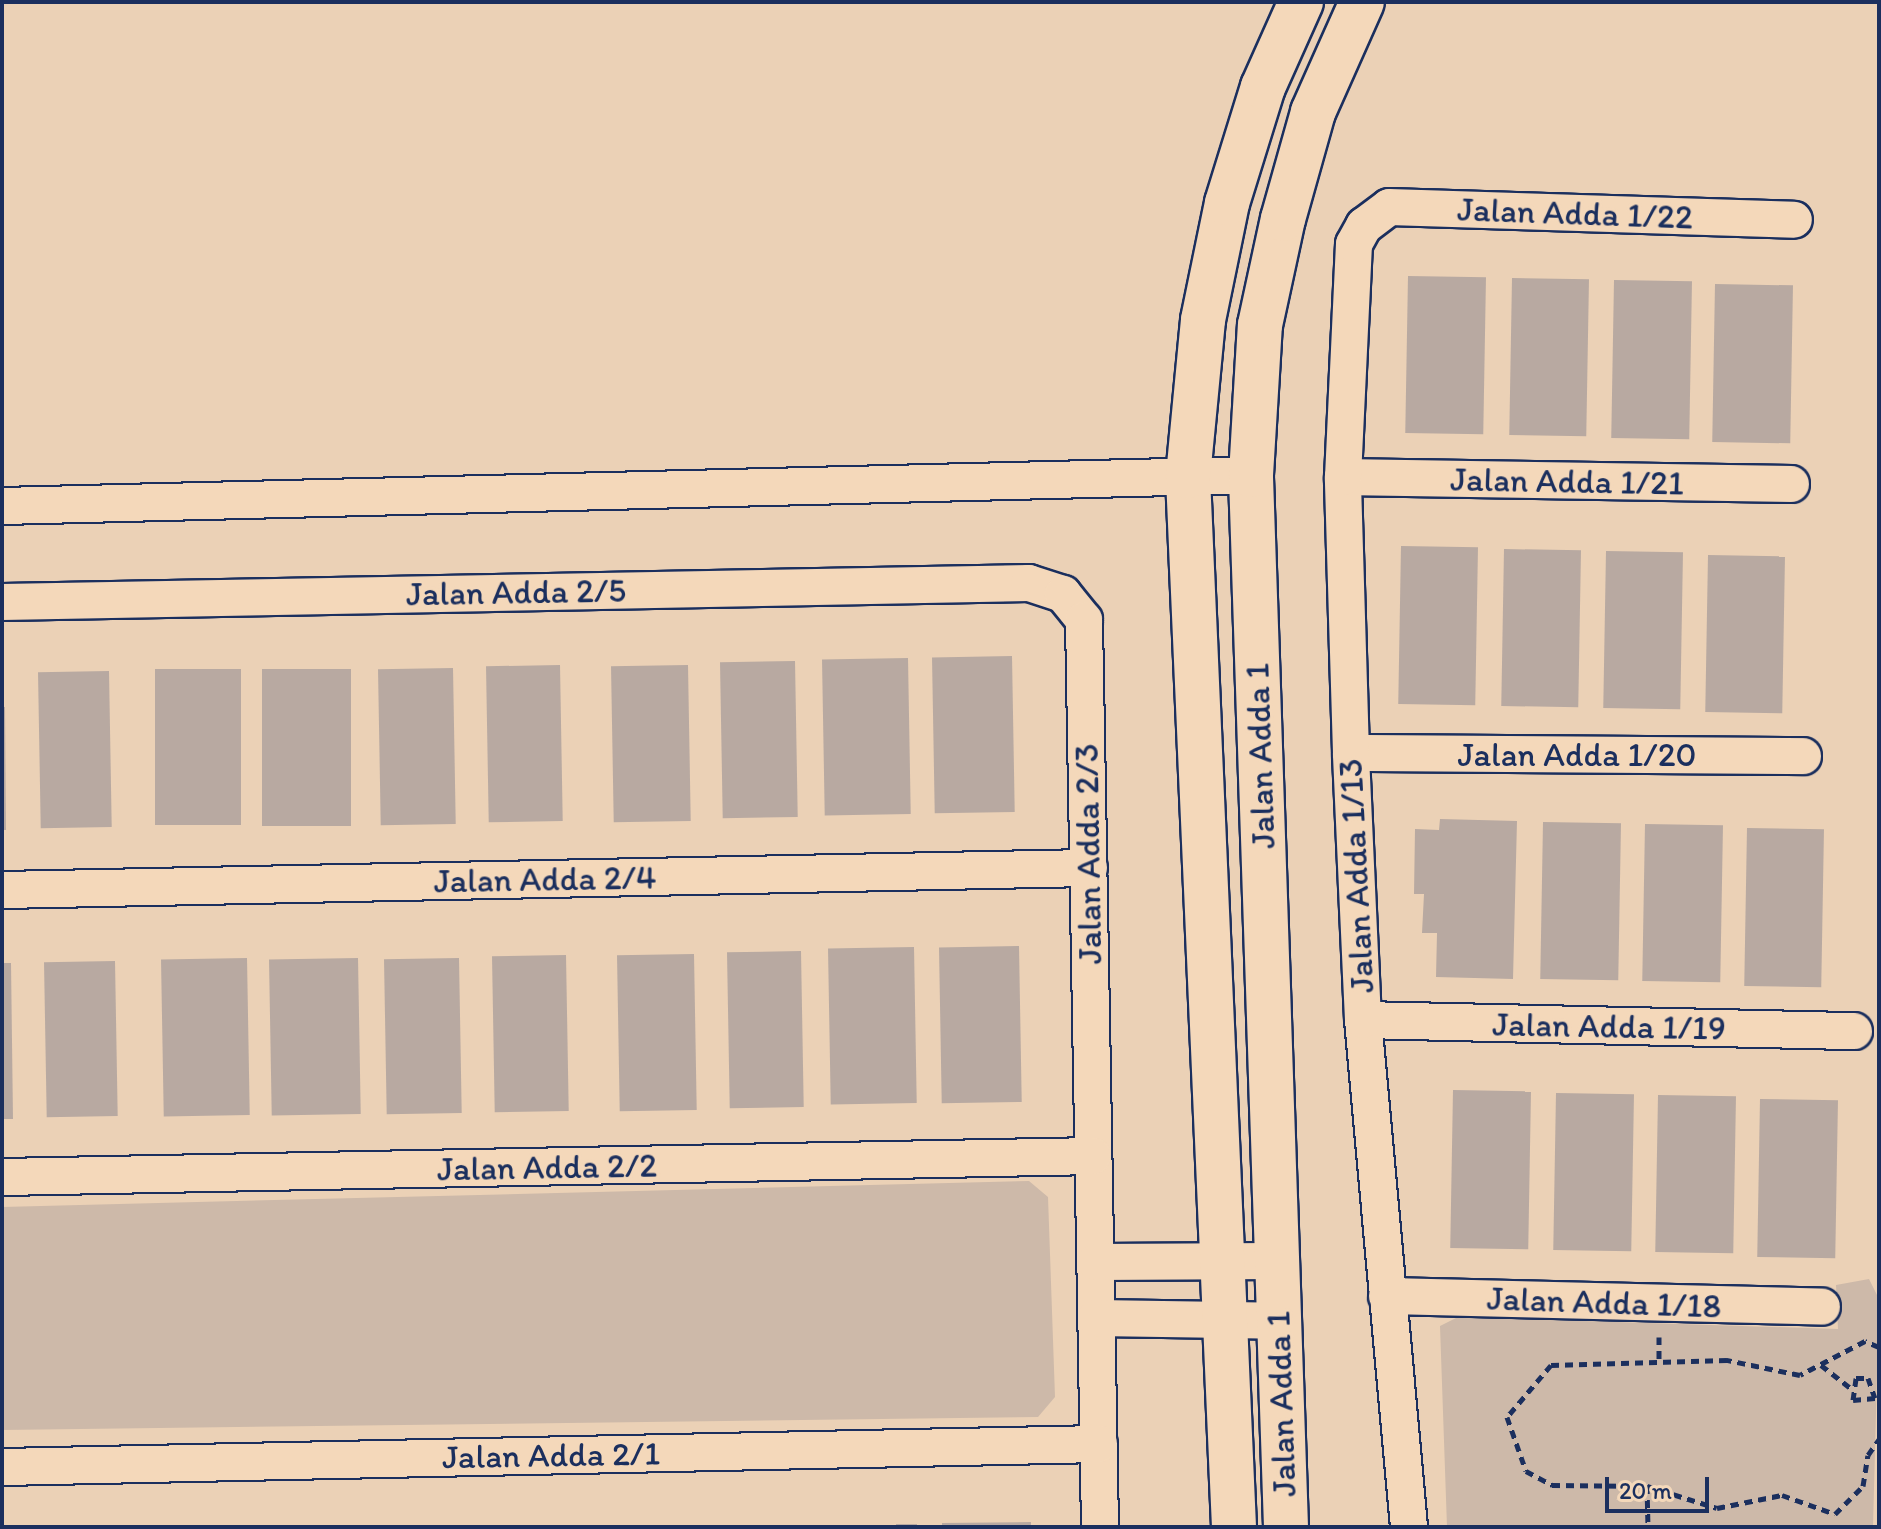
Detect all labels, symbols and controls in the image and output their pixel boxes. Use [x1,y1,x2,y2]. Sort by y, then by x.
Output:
street label: Jalan Adda 1/22 [1457,189,1693,237]
street label: Jalan Adda 1/21 [1450,459,1684,503]
street label: Jalan Adda 2/5 [406,570,626,614]
street label: Jalan Adda 1 [1236,663,1284,849]
street label: Jalan Adda 1/20 [1458,735,1696,775]
street label: Jalan Adda 2/3 [1066,743,1110,965]
street label: Jalan Adda 1/13 [1329,758,1383,994]
street label: Jalan Adda 2/4 [433,857,657,901]
street label: Jalan Adda 1/19 [1492,1004,1726,1048]
street label: Jalan Adda 2/2 [437,1145,657,1189]
street label: Jalan Adda 1/18 [1486,1278,1722,1326]
street label: Jalan Adda 1 [1257,1311,1305,1497]
street label: Jalan Adda 2/1 [442,1433,660,1477]
scale bar [1609,1461,1713,1511]
text: 20 m [1619,1476,1672,1505]

